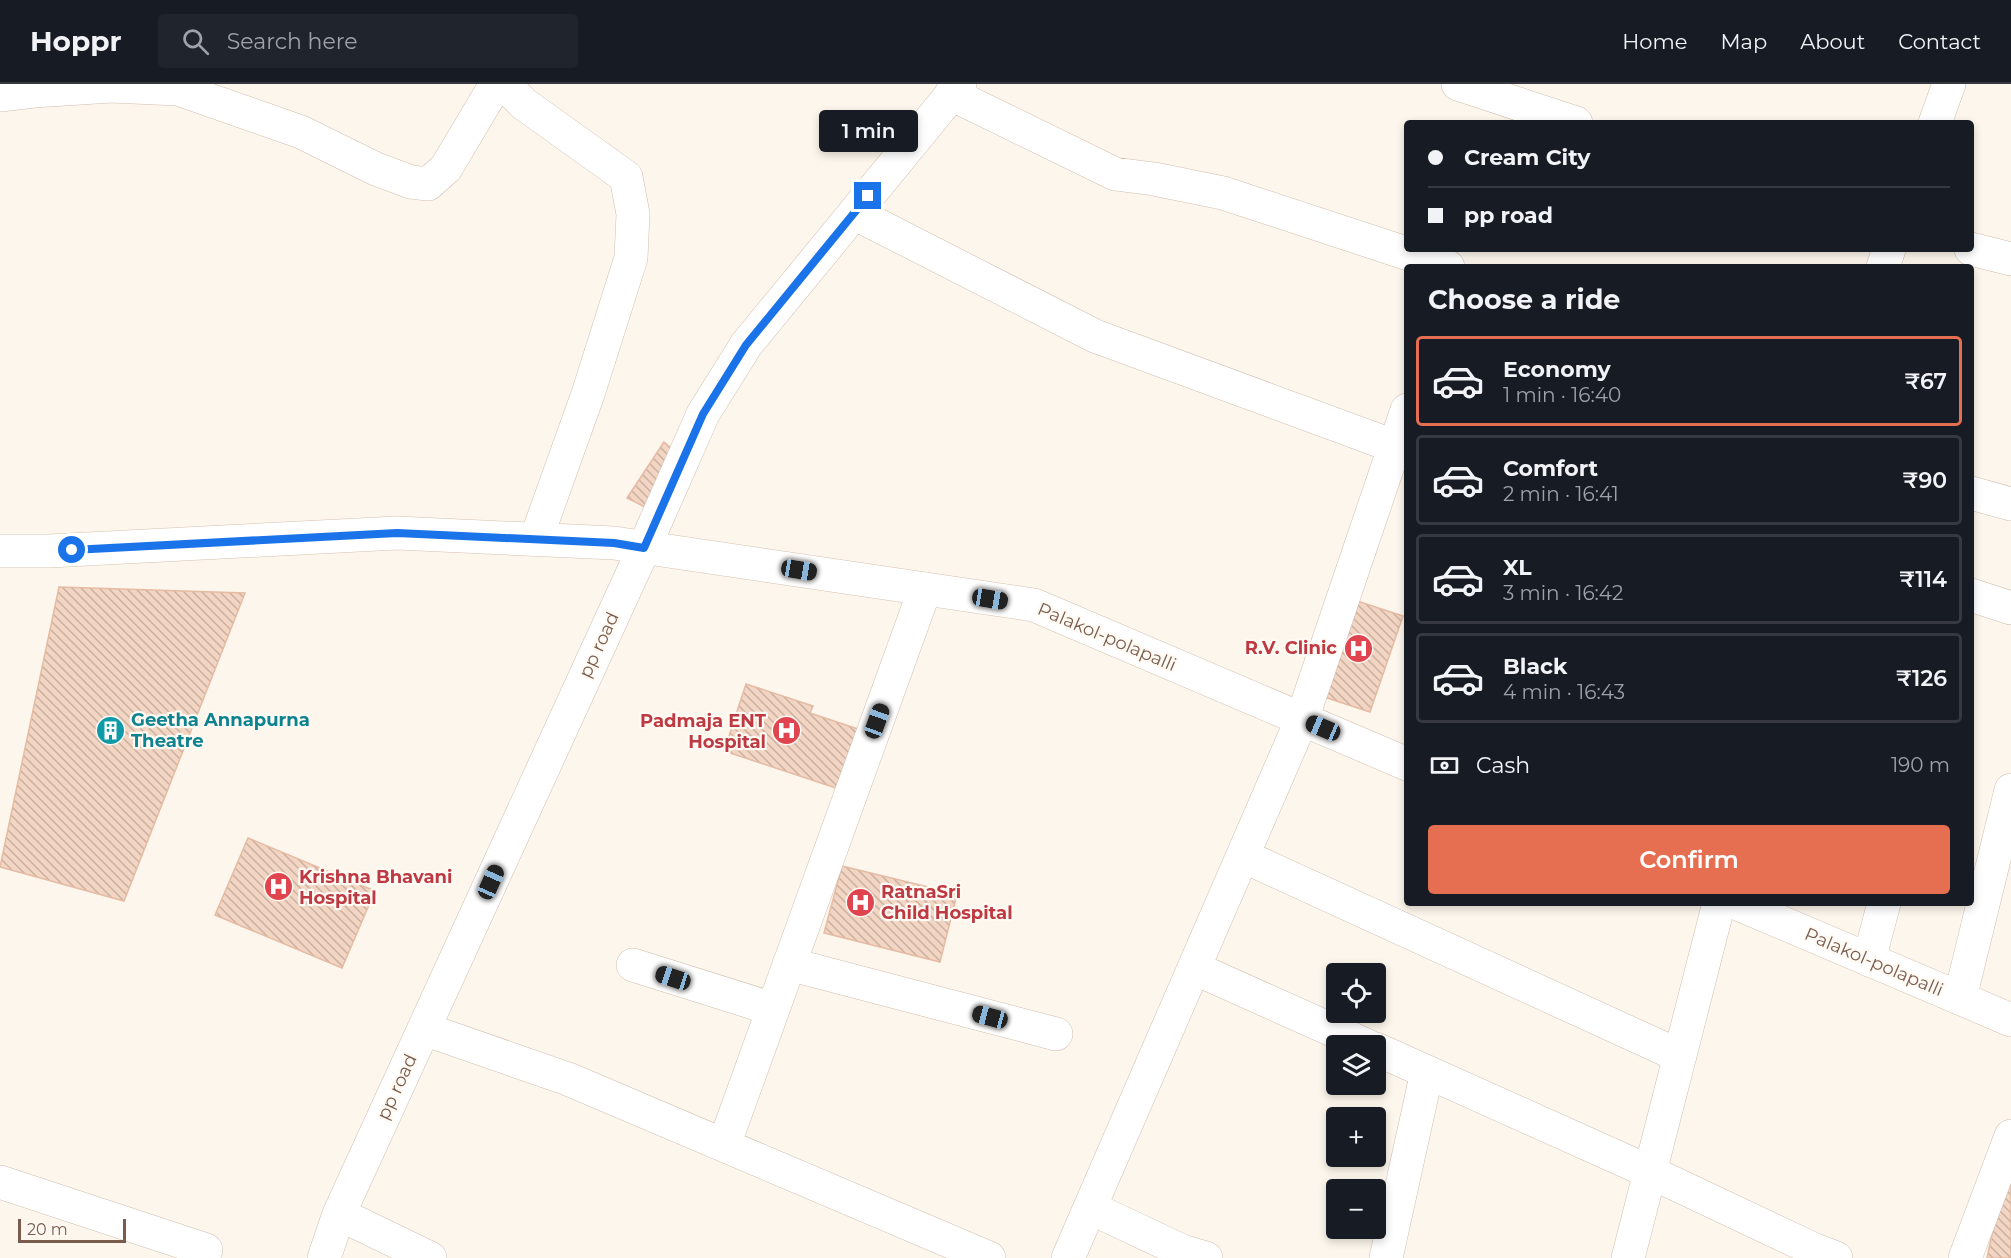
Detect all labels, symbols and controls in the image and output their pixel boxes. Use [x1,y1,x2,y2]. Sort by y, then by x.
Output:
search box [158,14,578,68]
text: Hoppr [30,24,122,58]
icon: search [179,25,212,58]
text: Search here [227,28,358,55]
text: Home [1622,29,1687,54]
text: Map [1720,29,1767,54]
text: About [1800,29,1865,54]
text: Contact [1898,29,1981,54]
callout: 1 min [818,109,918,151]
text: 1 min [842,119,895,143]
text: Cream City [1464,144,1590,171]
route end [854,182,881,209]
text: pp road [1464,202,1553,229]
text: Choose a ride [1428,283,1620,316]
icon: car [1431,354,1485,408]
text: Economy [1503,356,1611,383]
text: ₹67 [1905,368,1947,395]
text: 1 min · 16:40 [1503,383,1621,407]
icon: car [1431,453,1485,507]
text: Comfort [1503,455,1598,482]
text: ₹90 [1903,467,1947,494]
text: 2 min · 16:41 [1503,482,1619,506]
route start [58,536,85,563]
icon: car [1431,552,1485,606]
text: XL [1503,554,1532,581]
car [780,558,818,582]
text: ₹114 [1899,566,1947,593]
text: 3 min · 16:42 [1503,581,1623,605]
car [971,587,1009,611]
street label: Palakol-polapalli [1034,598,1180,676]
street label: pp road [574,609,624,681]
hospital icon: R.V. Clinic [1342,632,1374,664]
place label: R.V. Clinic [1245,637,1337,659]
icon: car [1431,651,1485,705]
text: Black [1503,653,1567,680]
text: ₹126 [1896,665,1947,692]
text: 4 min · 16:43 [1503,680,1625,704]
car [862,701,892,741]
place label: Geetha Annapurna Theatre [131,709,310,752]
place label: Padmaja ENT Hospital [640,710,767,753]
car [1303,713,1343,743]
building icon: Geetha Annapurna Theatre [94,714,126,746]
hospital icon: Padmaja ENT Hospital [771,715,803,747]
icon: cash [1428,749,1461,782]
text: Cash [1476,752,1530,779]
text: 190 m [1891,753,1950,777]
button: Confirm [1428,825,1950,894]
car [475,862,507,902]
place label: Krishna Bhavani Hospital [299,866,452,909]
hospital icon: Krishna Bhavani Hospital [262,871,294,903]
place label: RatnaSri Child Hospital [881,881,1013,924]
hospital icon: RatnaSri Child Hospital [844,886,876,918]
street label: Palakol-polapalli [1801,923,1947,1001]
map controls [1326,963,1386,1239]
button: locate [1326,963,1386,1023]
car [653,964,693,992]
car [970,1004,1010,1030]
button: layers [1326,1035,1386,1095]
street label: pp road [372,1051,422,1123]
button: + [1326,1107,1386,1167]
button: − [1326,1179,1386,1239]
scale bar [18,1216,126,1244]
text: 20 m [27,1220,68,1239]

